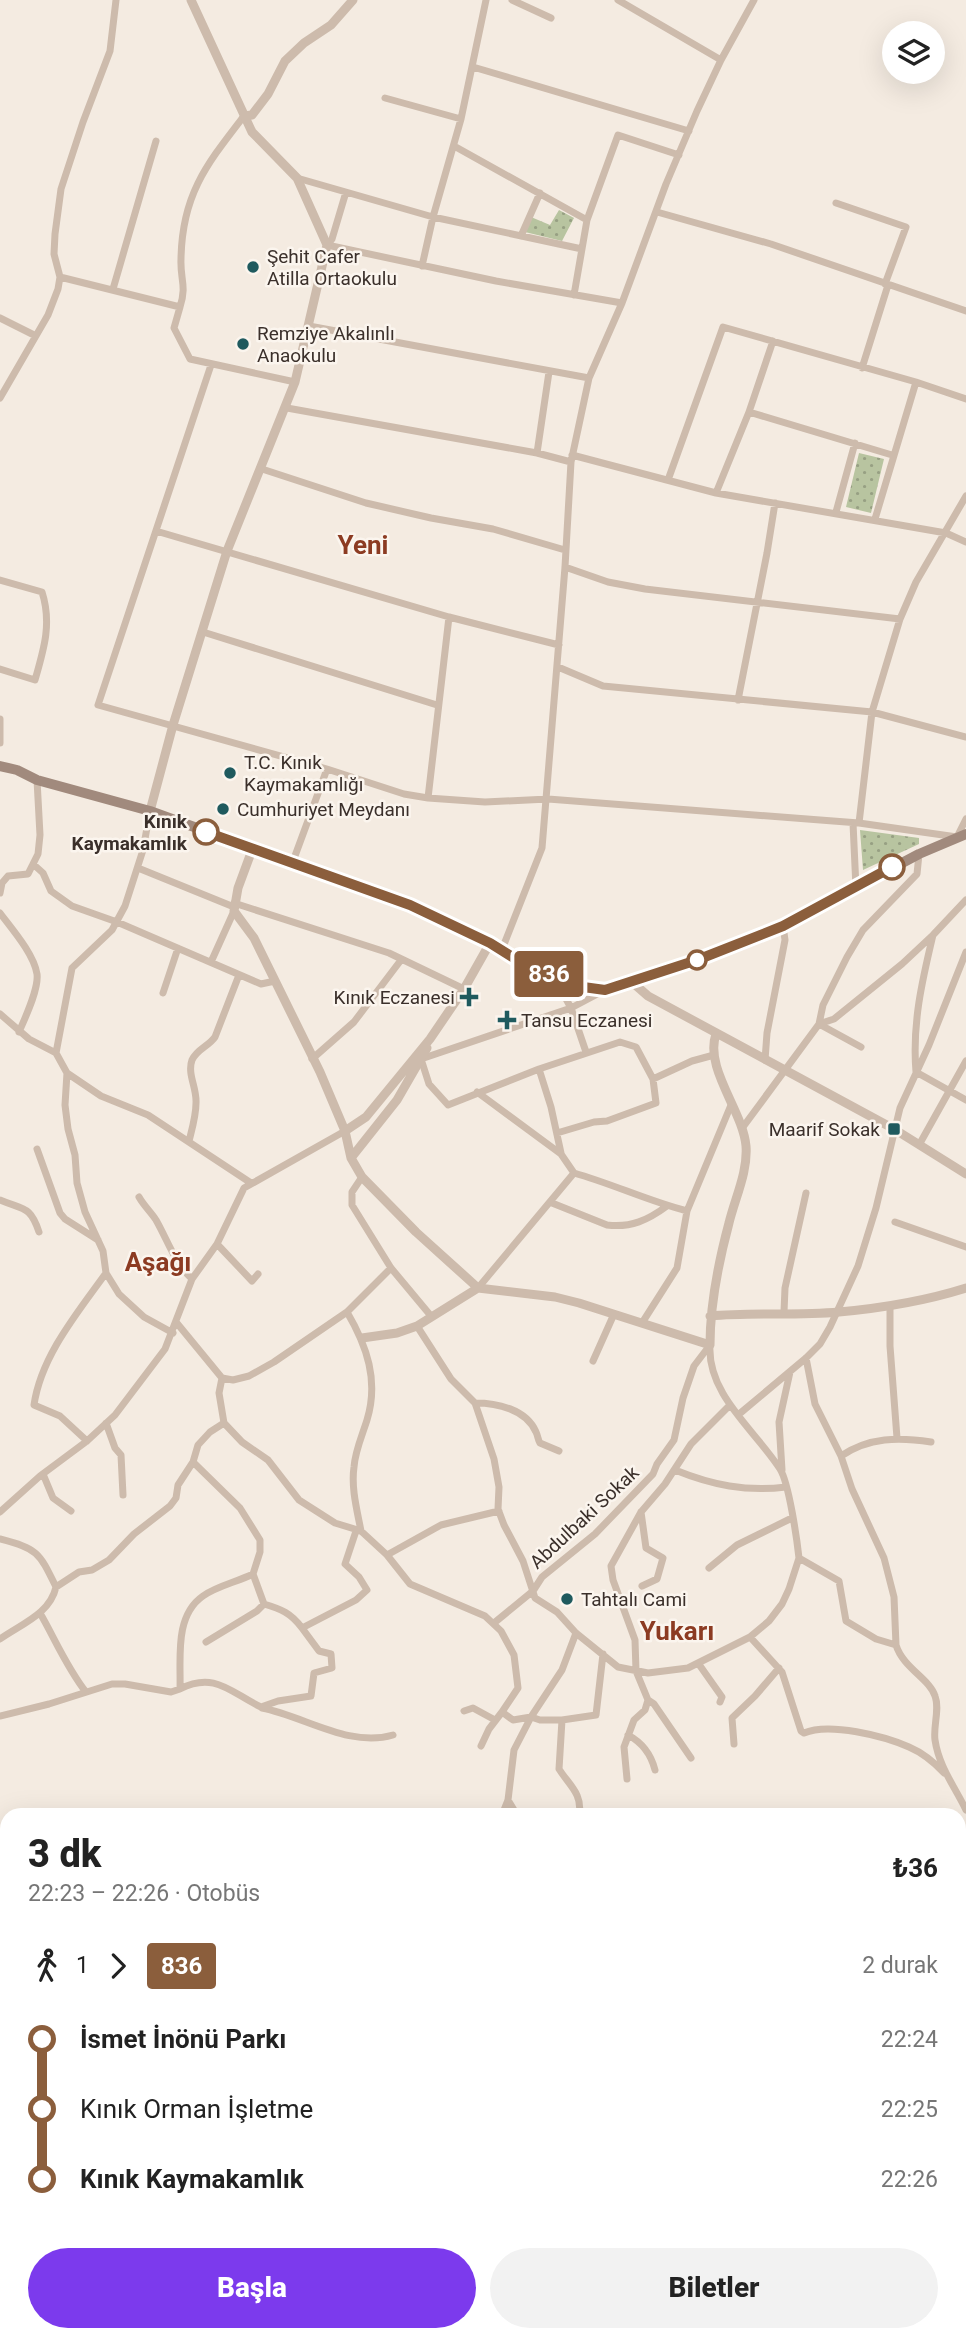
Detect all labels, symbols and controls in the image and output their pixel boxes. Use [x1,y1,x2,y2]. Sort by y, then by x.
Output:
map controls [882,21,945,84]
button: layers [882,21,945,84]
place label: Şehit Cafer Atilla Ortaokulu [267,245,397,290]
marker: Şehit Cafer Atilla Ortaokulu [245,259,261,275]
place label: Remziye Akalınlı Anaokulu [257,322,395,367]
marker: Remziye Akalınlı Anaokulu [235,336,251,352]
district label: Yeni [338,530,388,560]
place label: T.C. Kınık Kaymakamlığı [244,751,363,796]
marker: T.C. Kınık Kaymakamlığı [222,765,238,781]
place label: Cumhuriyet Meydanı [237,798,410,821]
marker: Cumhuriyet Meydanı [215,801,231,817]
place label: Kınık Kaymakamlık [72,810,188,855]
marker: Kınık Kaymakamlık [193,819,219,845]
unlabelled marker [879,854,905,880]
unlabelled marker [687,950,707,970]
line badge: 836 [509,951,589,997]
text: 836 [528,960,570,988]
place label: Kınık Eczanesi [334,986,455,1009]
marker: Kınık Eczanesi [461,989,477,1005]
place label: Tansu Eczanesi [521,1009,652,1032]
marker: Tansu Eczanesi [499,1012,515,1028]
place label: Maarif Sokak [769,1118,880,1141]
marker: Maarif Sokak [886,1121,902,1137]
district label: Aşağı [125,1247,191,1277]
street label: Abdulbaki Sokak [525,1461,644,1574]
place label: Tahtalı Cami [581,1588,687,1611]
marker: Tahtalı Cami [559,1591,575,1607]
district label: Yukarı [640,1616,714,1646]
text: 3 dk [28,1832,101,1876]
text: ₺36 [893,1853,938,1883]
text: 22:23 – 22:26 · Otobüs [28,1880,260,1907]
icon: walk [28,1947,66,1985]
icon: forward [99,1947,137,1985]
text: 1 [76,1952,89,1979]
text: 836 [161,1952,202,1980]
text: 2 durak [862,1952,938,1979]
text: İsmet İnönü Parkı [80,2024,286,2054]
text: 22:24 [881,2026,938,2053]
text: Kınık Orman İşletme [80,2094,313,2124]
text: 22:25 [881,2096,938,2123]
text: Kınık Kaymakamlık [80,2164,304,2194]
text: 22:26 [881,2166,938,2193]
button: Başla [28,2248,476,2328]
button: Biletler [490,2248,938,2328]

